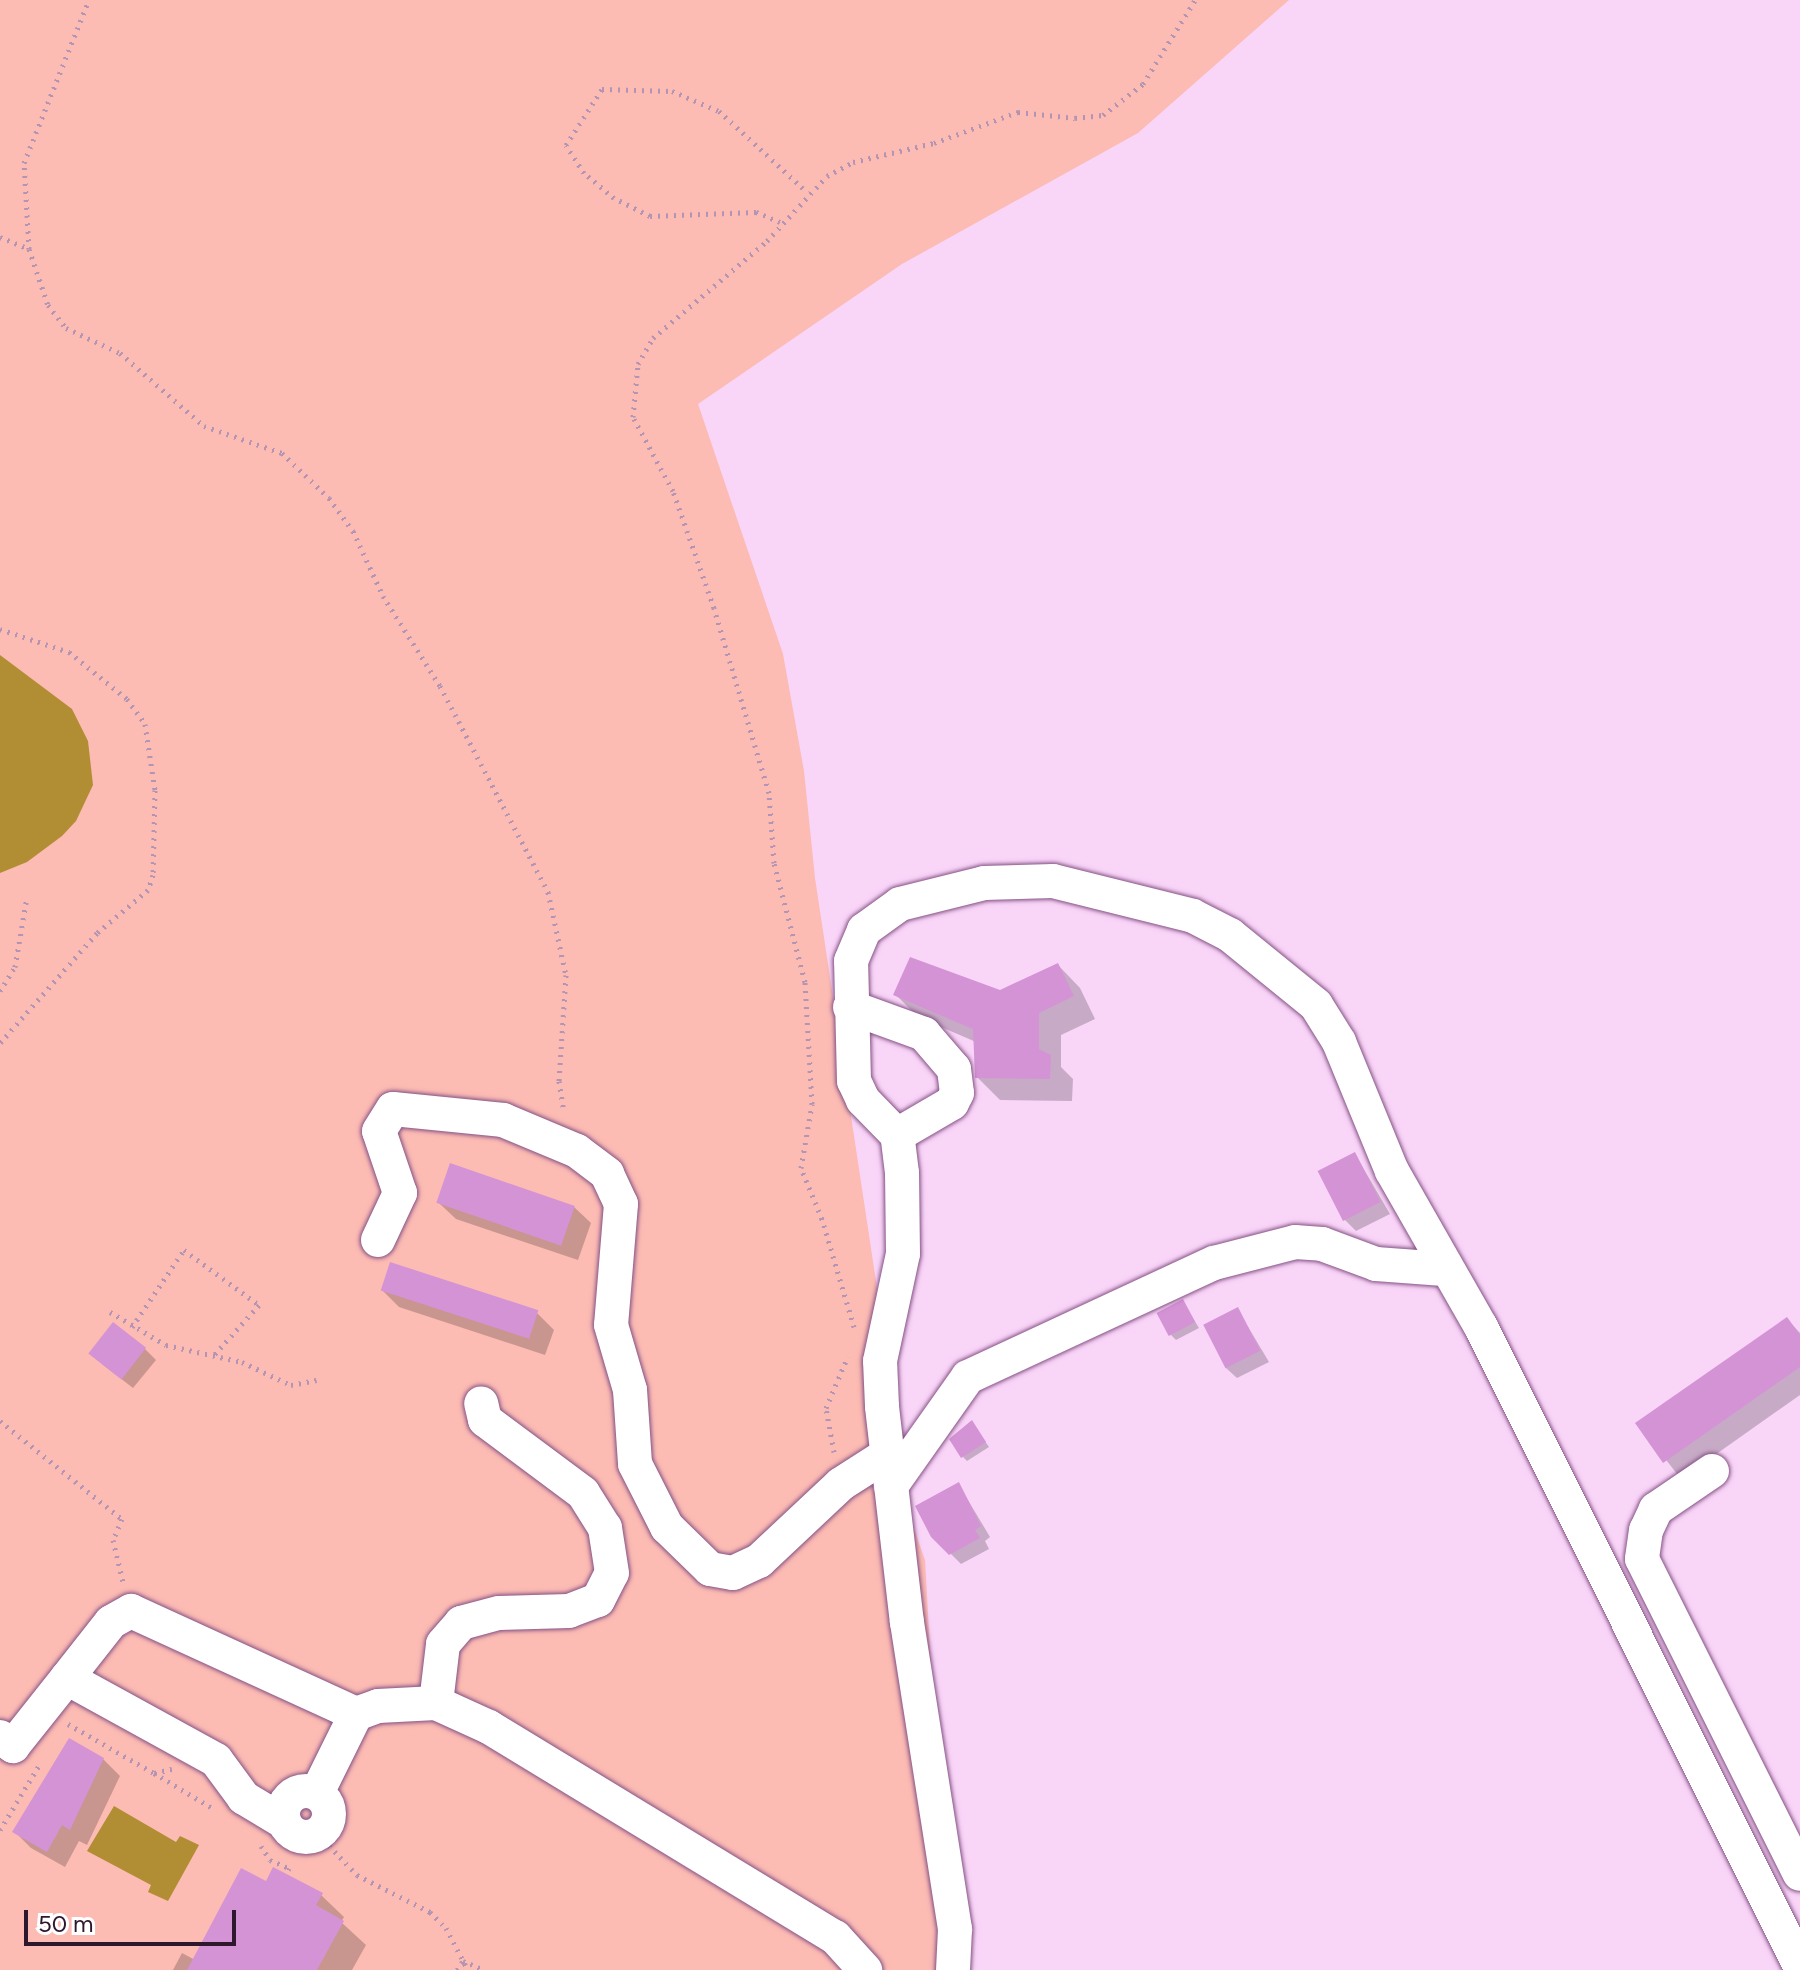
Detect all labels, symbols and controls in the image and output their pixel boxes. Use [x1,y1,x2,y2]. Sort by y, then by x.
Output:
scale bar [28,1894,240,1944]
text: 50 m [38,1909,94,1938]

